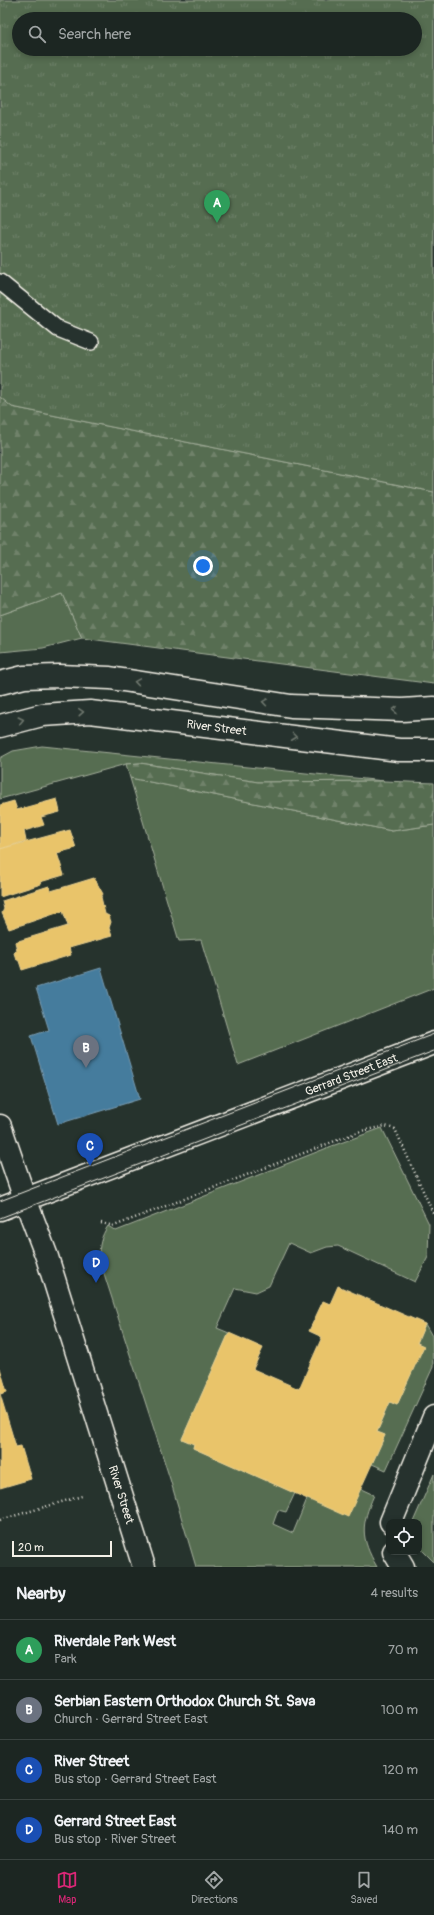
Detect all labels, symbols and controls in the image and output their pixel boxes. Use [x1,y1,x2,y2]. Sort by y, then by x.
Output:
search box [12,12,422,56]
icon: search [26,23,48,45]
text: Search here [58,25,131,44]
pin: A [204,190,230,223]
your location [193,556,213,576]
one-way arrow [134,678,140,687]
one-way arrow [262,698,269,707]
one-way arrow [392,705,398,714]
one-way arrow [78,708,84,717]
one-way arrow [17,716,24,725]
street label: River Street [186,717,247,739]
one-way arrow [291,732,297,741]
pin: B [73,1035,99,1068]
street label: Gerrard Street East [303,1051,400,1100]
pin: C [77,1133,103,1166]
pin: D [83,1250,109,1283]
street label: River Street [105,1464,137,1526]
map controls [386,1519,422,1555]
button: locate [386,1519,422,1555]
scale bar [12,1539,112,1558]
text: 20 m [18,1541,44,1554]
text: Nearby [16,1583,65,1604]
text: 4 results [371,1585,418,1601]
text: Riverdale Park West [54,1632,176,1651]
text: A [25,1642,33,1658]
text: 70 m [388,1642,418,1658]
text: Park [54,1651,77,1667]
text: Serbian Eastern Orthodox Church St. Sava [54,1692,315,1711]
text: B [25,1702,33,1718]
text: 100 m [381,1702,418,1718]
text: Church · Gerrard Street East [54,1711,208,1727]
text: River Street [54,1752,129,1771]
text: C [25,1762,33,1778]
text: 120 m [382,1762,418,1778]
text: Bus stop · Gerrard Street East [54,1771,217,1787]
text: Gerrard Street East [54,1812,176,1831]
text: D [25,1822,33,1838]
text: 140 m [382,1822,418,1838]
text: Bus stop · River Street [54,1831,176,1847]
tab: Map [56,1869,78,1906]
tab: Directions [191,1869,238,1906]
tab: Saved [350,1869,378,1906]

